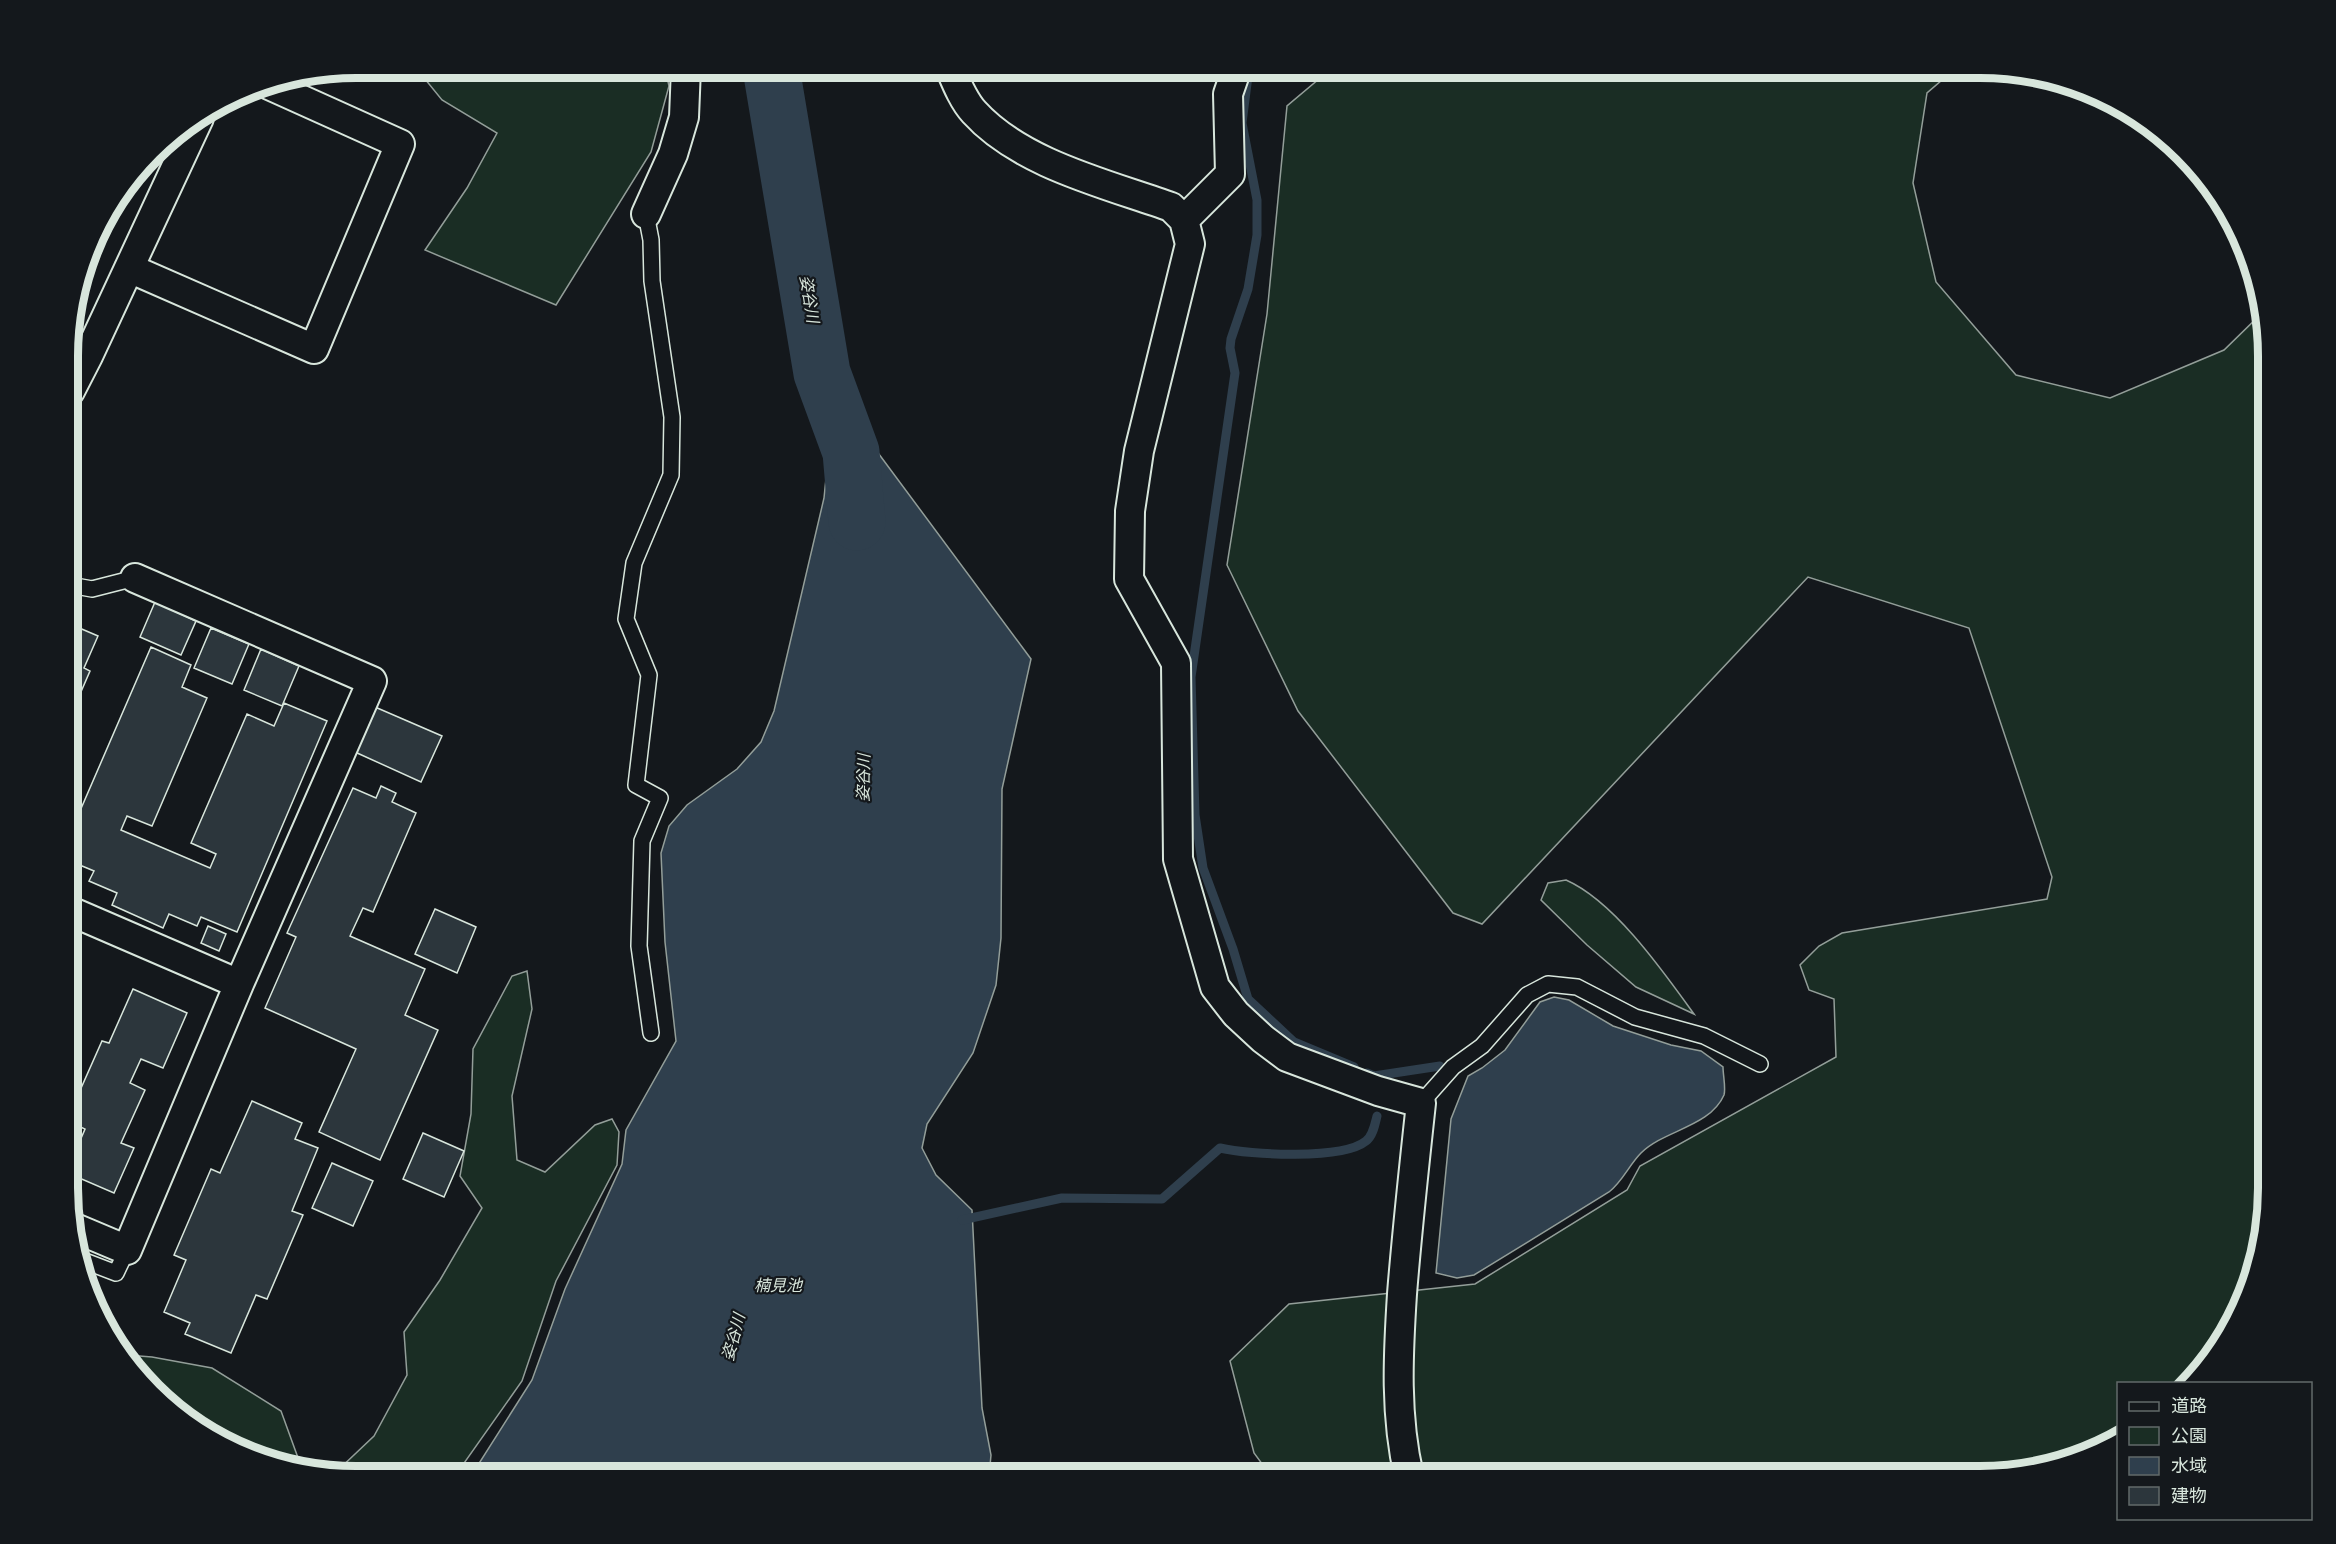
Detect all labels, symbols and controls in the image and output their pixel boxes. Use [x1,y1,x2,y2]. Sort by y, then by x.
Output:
water label: 姿谷川 [796,274,823,326]
water label: 姿谷川 [854,752,873,802]
water label: 楠見池 [754,1276,804,1295]
water label: 姿谷川 [718,1310,749,1363]
legend [2117,1382,2312,1520]
text: 道路 [2171,1395,2207,1416]
text: 公園 [2171,1425,2207,1446]
text: 水域 [2171,1455,2207,1476]
text: 建物 [2171,1485,2207,1506]

